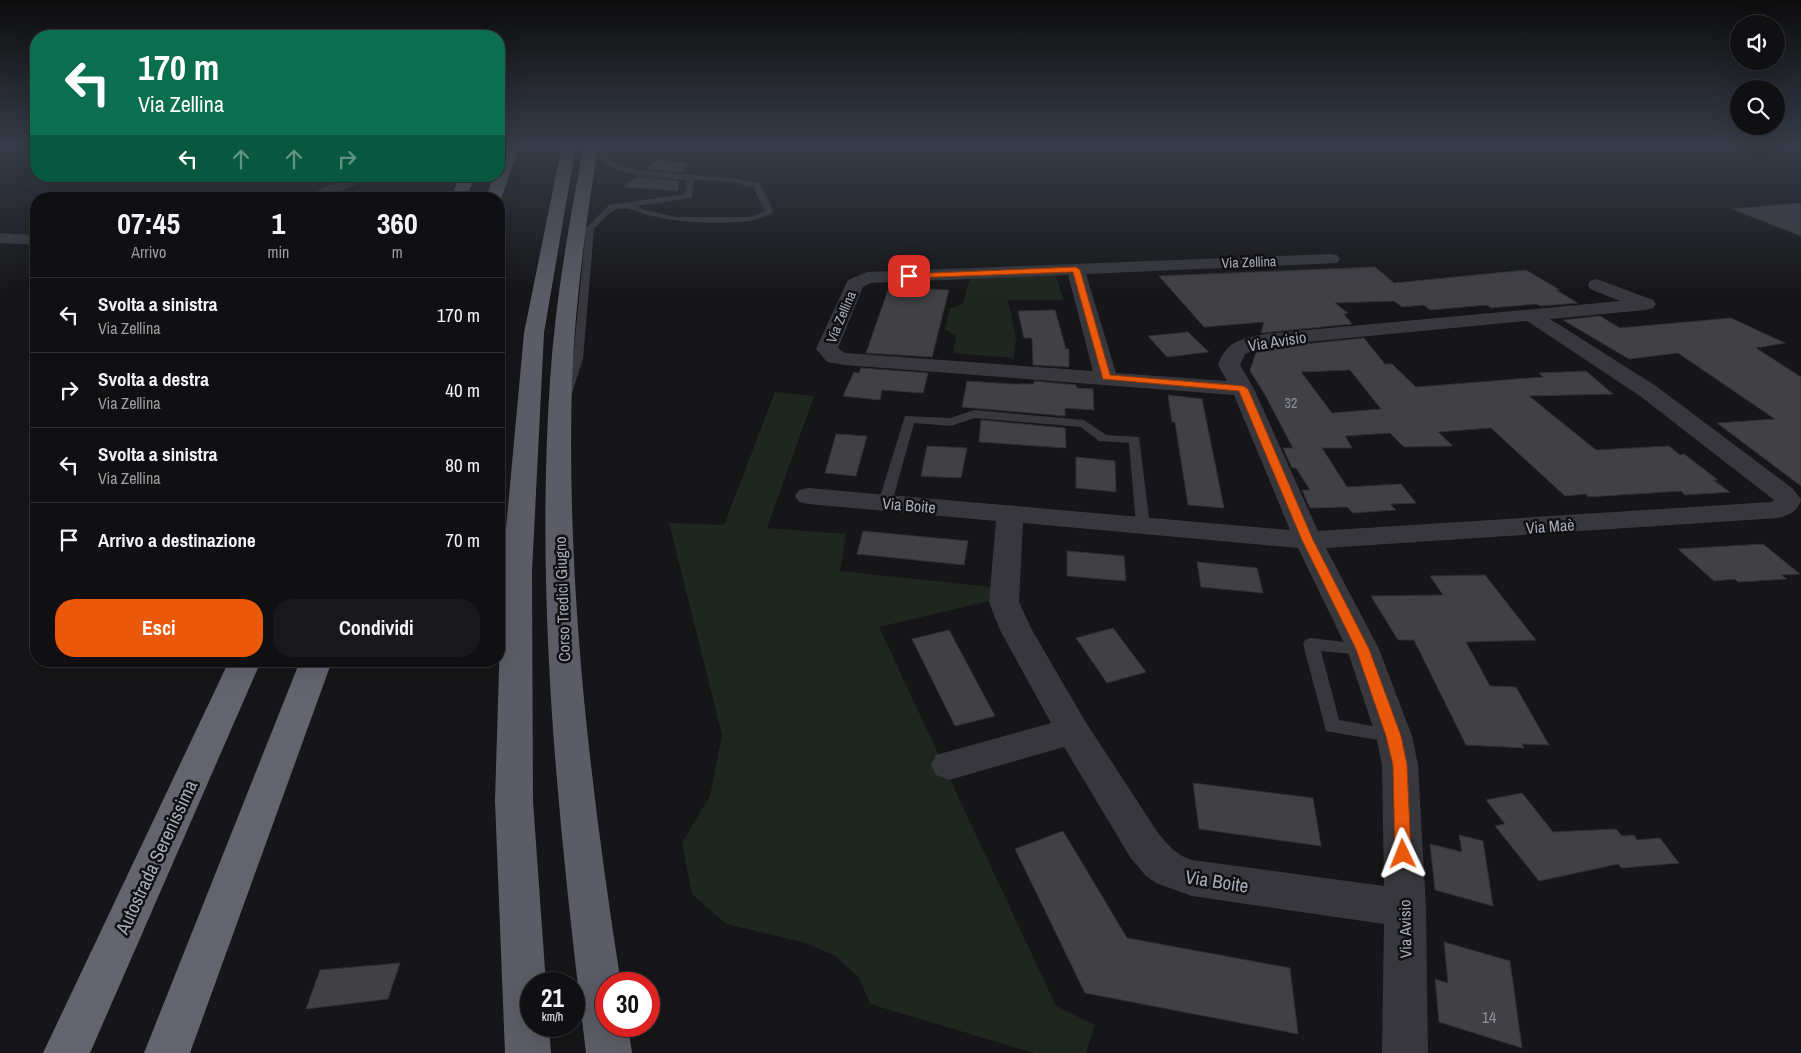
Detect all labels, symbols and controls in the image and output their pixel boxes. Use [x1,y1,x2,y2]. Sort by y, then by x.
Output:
map controls [1730,15,1785,135]
button: sound [1730,15,1785,70]
text: 170 m [138,44,219,91]
icon: left [55,50,120,115]
button: search [1730,80,1785,135]
text: Via Zellina [138,89,224,119]
icon: left [174,145,202,173]
icon: ahead [227,145,255,173]
icon: ahead [280,145,308,173]
icon: right [333,145,361,173]
text: 07:45 [117,203,180,243]
text: 1 [272,203,285,243]
text: 360 [377,203,418,243]
text: Arrivo [131,241,166,263]
text: min [267,241,289,263]
text: m [392,241,403,263]
street label: Via Zellina [1221,252,1277,272]
pin [888,255,930,297]
icon: arrive [895,262,923,290]
street label: Via Zellina [822,288,860,346]
text: Svolta a sinistra [98,291,218,317]
icon: left [55,301,83,329]
text: 170 m [437,302,480,328]
text: Via Zellina [98,317,161,339]
street label: Via Avisio [1246,326,1308,356]
text: Svolta a destra [98,366,209,392]
icon: right [55,376,83,404]
text: 40 m [445,377,480,403]
text: Via Zellina [98,392,161,414]
house number: 32 [1285,394,1297,412]
text: Svolta a sinistra [98,441,218,467]
icon: left [55,451,83,479]
text: 80 m [445,452,480,478]
text: Via Zellina [98,467,161,489]
street label: Via Boite [881,492,937,518]
street label: Via Maè [1525,513,1575,539]
icon: arrive [55,526,83,554]
text: Arrivo a destinazione [98,527,256,553]
text: 70 m [445,527,480,553]
street label: Corso Tredici Giugno [549,536,575,662]
button: Esci [55,599,263,657]
button: Condividi [273,599,480,657]
street label: Autostrada Serenissima [108,775,203,939]
position arrow [1376,827,1428,879]
street label: Via Boite [1183,863,1251,899]
street label: Via Avisio [1393,899,1417,959]
speed limit sign: 30 [595,972,660,1037]
text: 21 [541,981,564,1015]
house number: 14 [1482,1006,1496,1028]
text: km/h [542,1009,563,1025]

